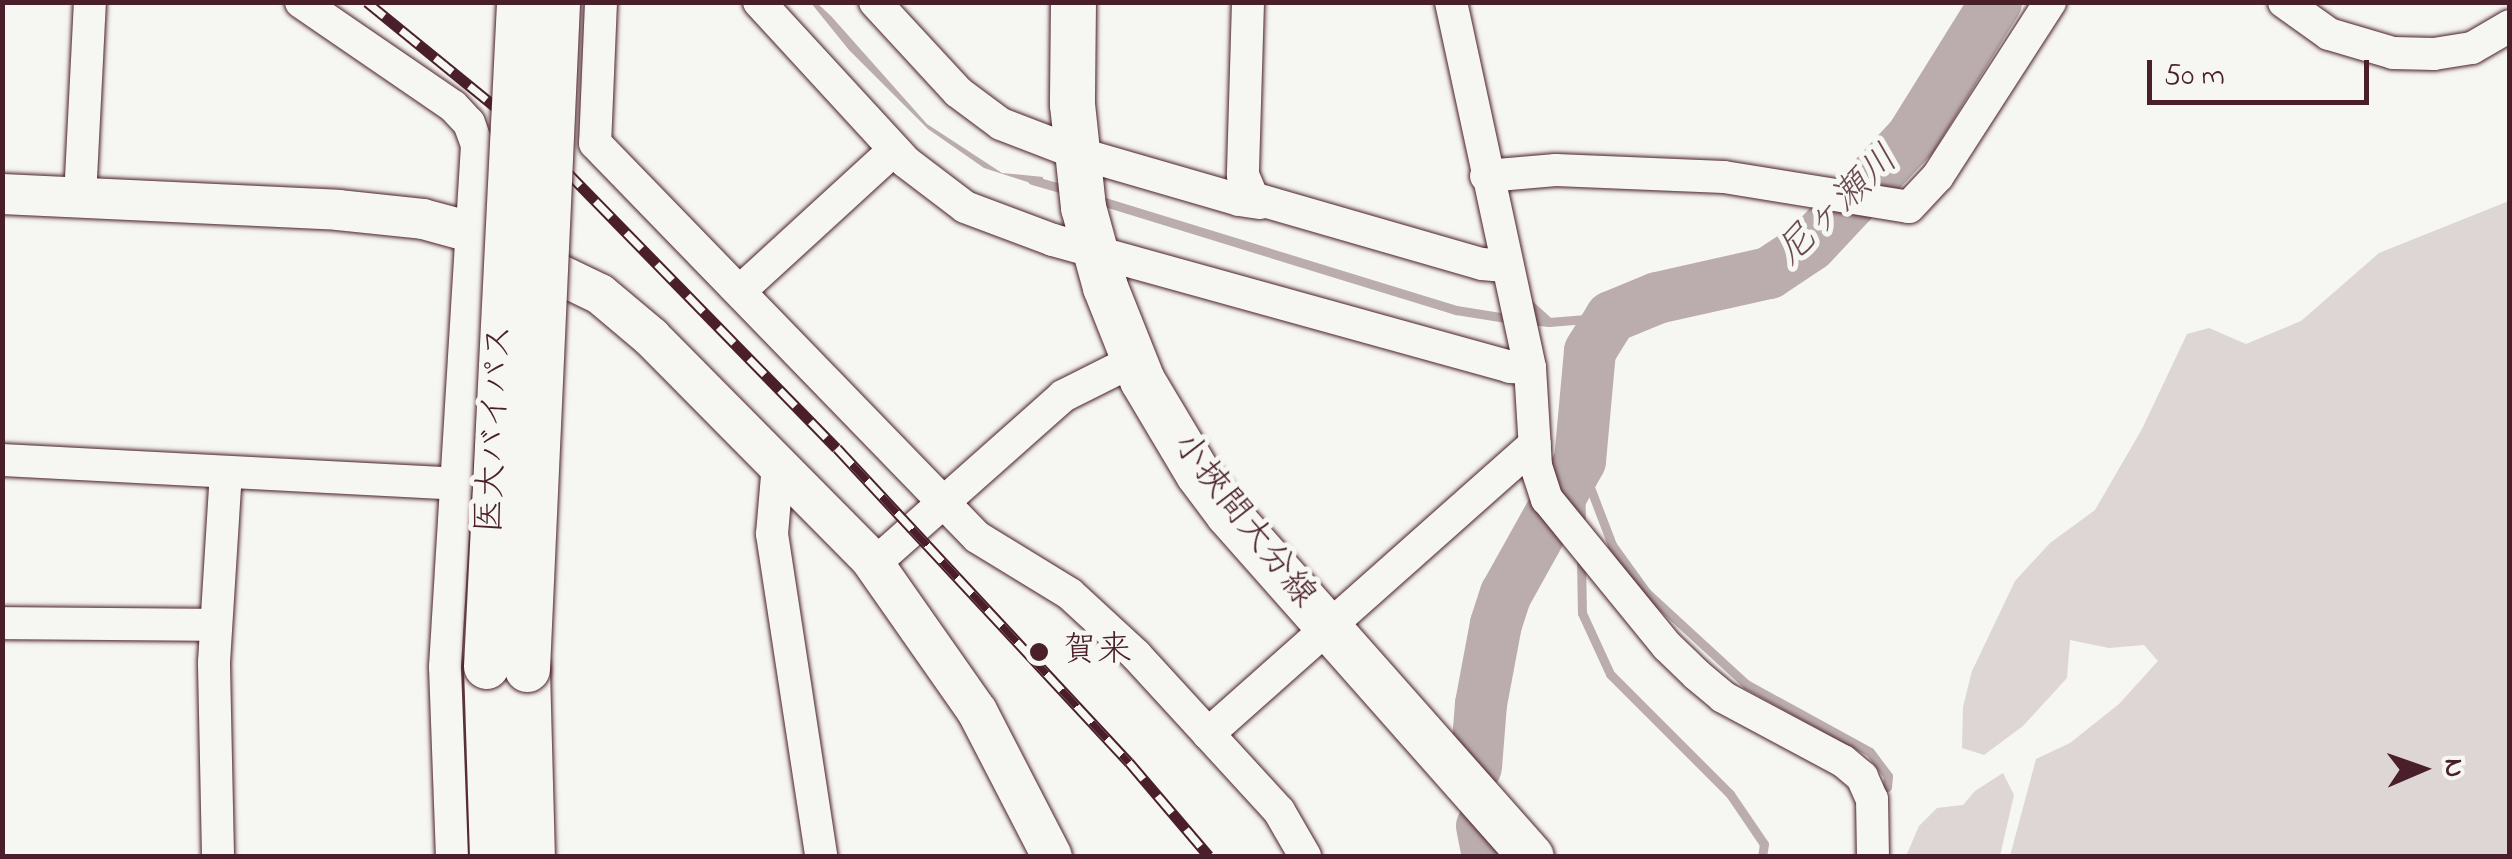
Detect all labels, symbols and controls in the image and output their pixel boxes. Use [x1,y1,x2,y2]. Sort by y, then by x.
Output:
scale bar [2152,40,2374,102]
text: 50 m [2164,55,2225,99]
water label: 尼ヶ瀬川 [1768,138,1910,276]
street label: 医大バイパス [470,323,522,535]
street label: 小挾間大分線 [1162,425,1324,617]
place label: 賀来 [1062,631,1132,673]
marker: 賀来 [1026,639,1052,665]
north arrow [2372,719,2472,819]
text: N [2432,758,2473,778]

